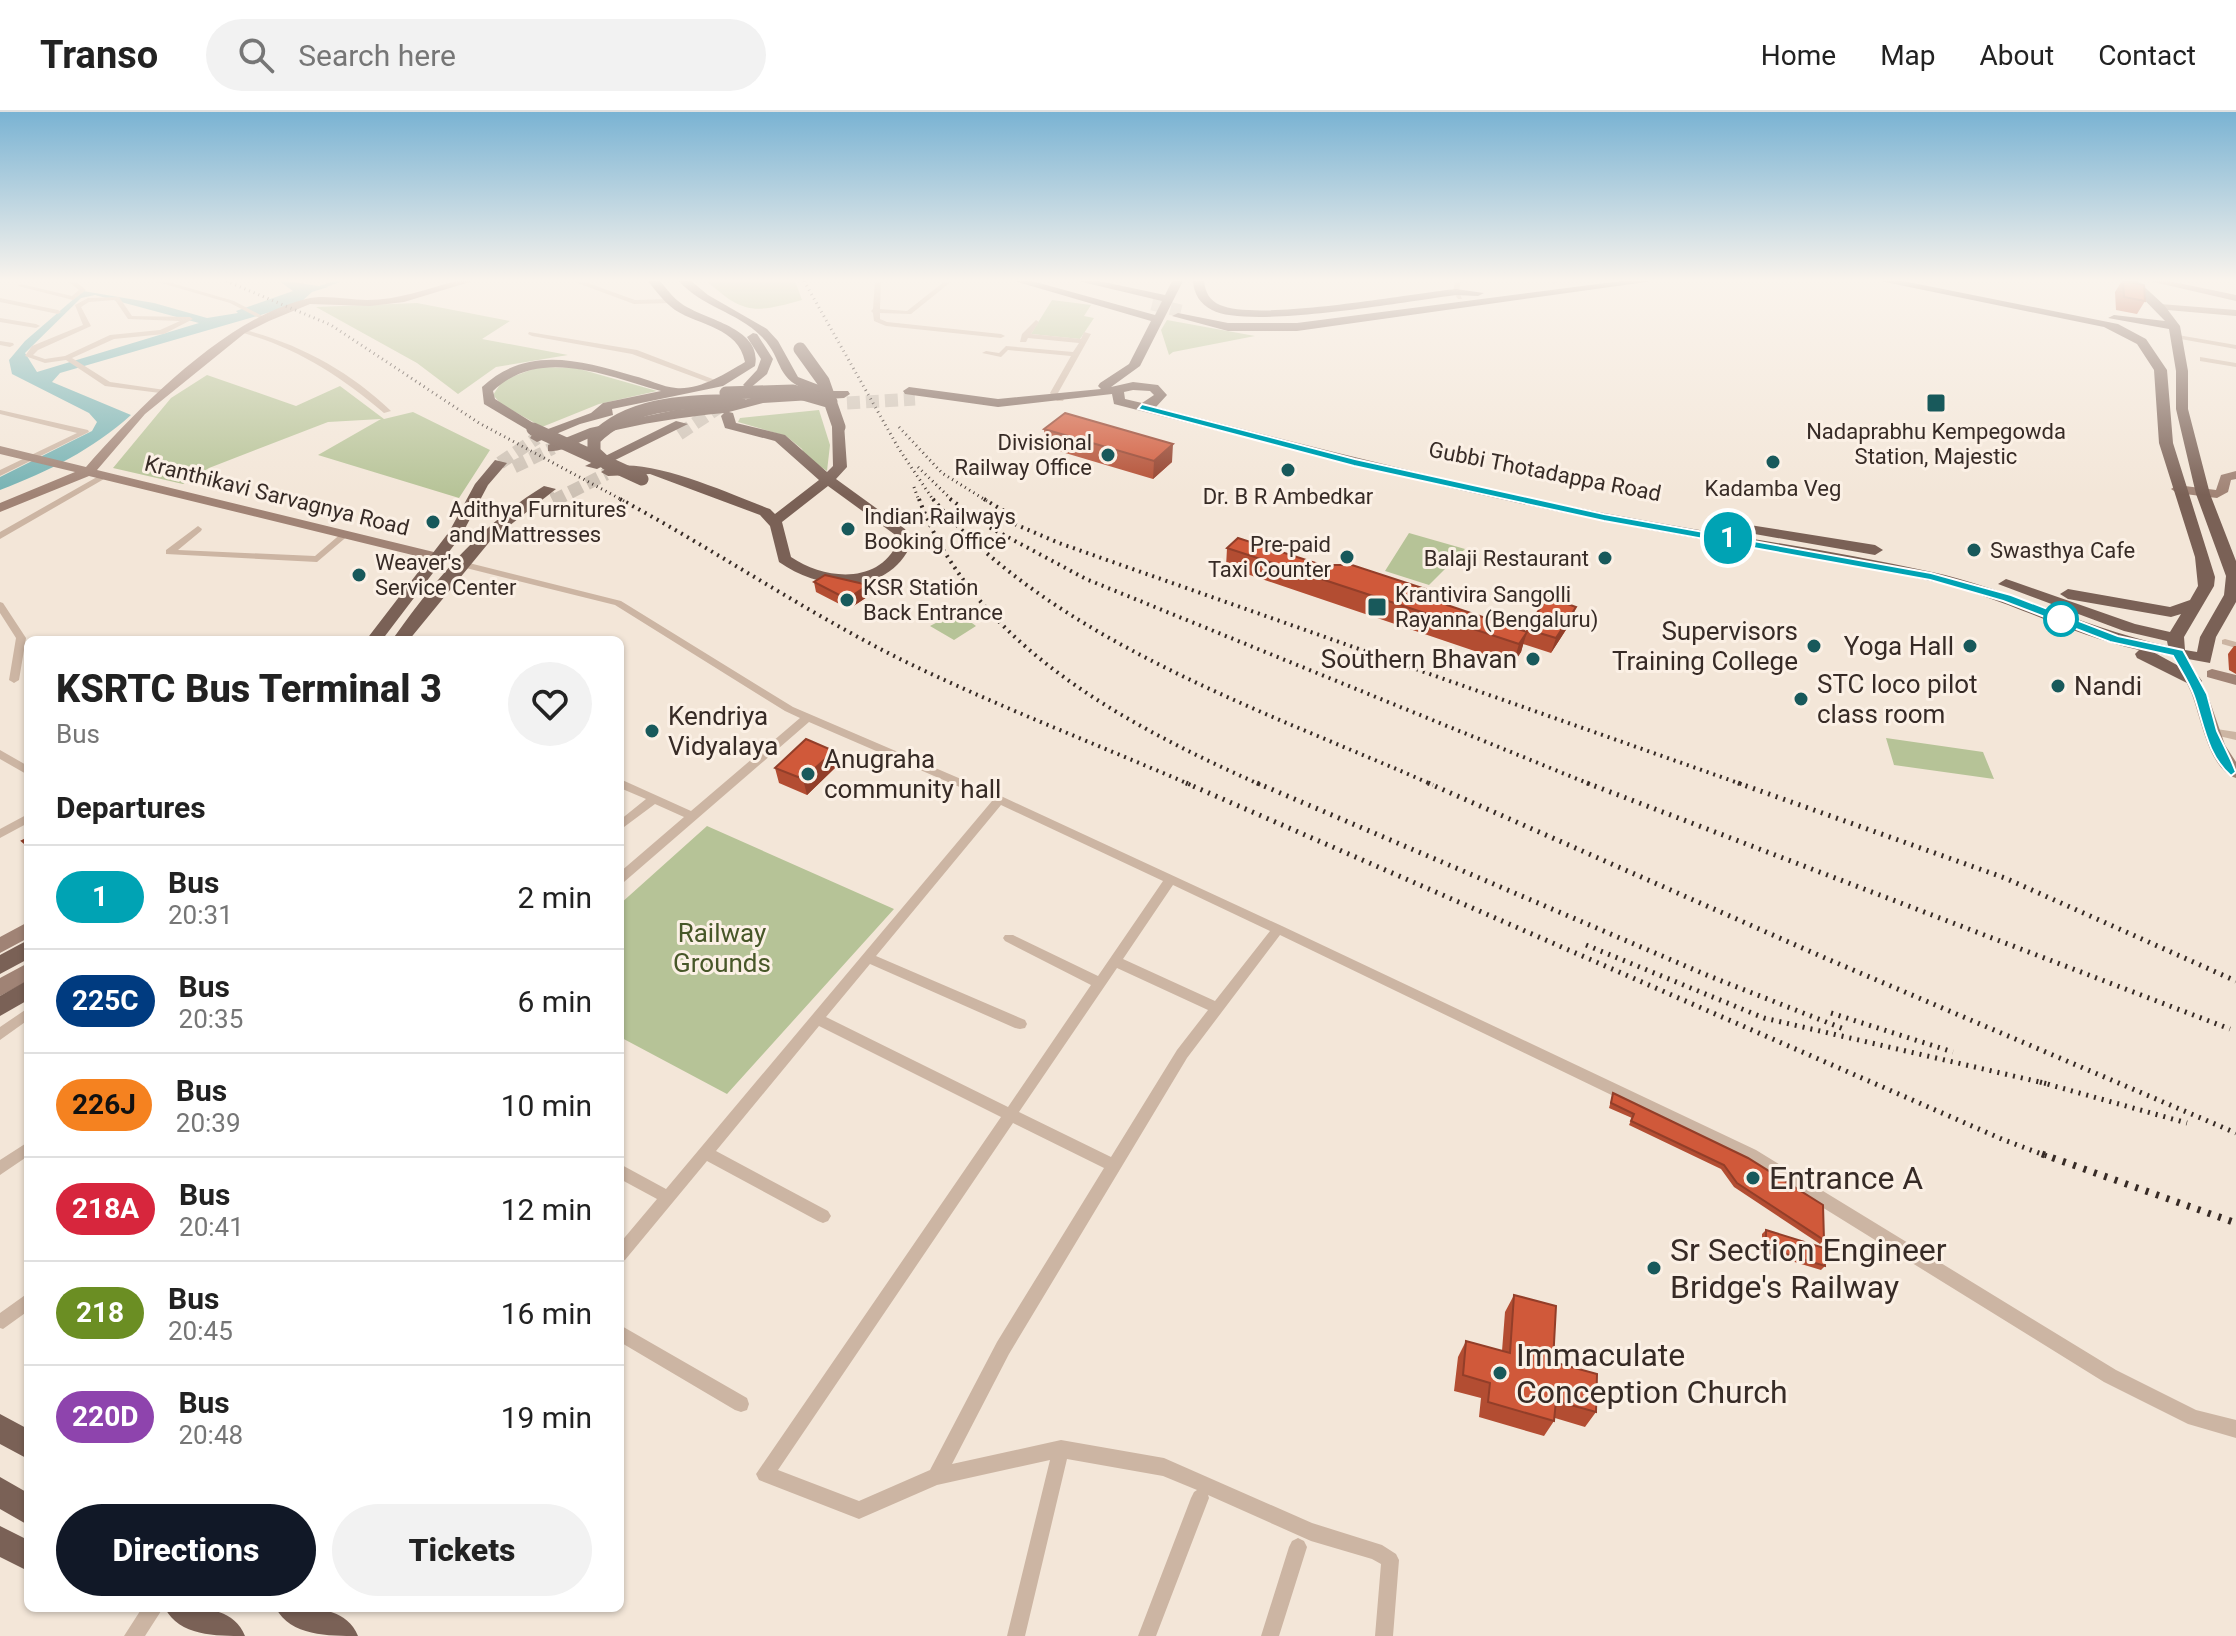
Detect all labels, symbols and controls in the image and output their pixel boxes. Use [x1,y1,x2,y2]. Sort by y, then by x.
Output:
search box [206,19,766,91]
text: Transo [40,33,158,77]
icon: search [234,33,278,77]
text: Search here [298,38,456,73]
text: Home [1761,39,1836,72]
text: Map [1880,39,1936,72]
text: About [1980,39,2054,72]
text: Contact [2098,39,2196,72]
marker: Nadaprabhu Kempegowda Station, Majestic [1925,392,1947,414]
place label: Nadaprabhu Kempegowda Station, Majestic [1806,419,2066,469]
place label: Divisional Railway Office [954,430,1092,480]
street label: Gubbi Thotadappa Road [1427,437,1663,506]
marker: Divisional Railway Office [1099,446,1117,464]
street label: Kranthikavi Sarvagnya Road [142,450,412,540]
marker: Kadamba Veg [1764,453,1782,471]
marker: Dr. B R Ambedkar [1279,461,1297,479]
place label: Kadamba Veg [1705,476,1841,501]
place label: Dr. B R Ambedkar [1203,484,1374,509]
place label: Adithya Furnitures and Mattresses [449,497,627,547]
place label: Indian Railways Booking Office [864,504,1016,554]
line badge: 1 [1702,512,1754,564]
marker: Adithya Furnitures and Mattresses [424,513,442,531]
marker: Indian Railways Booking Office [839,520,857,538]
text: 1 [1720,521,1736,554]
place label: Pre-paid Taxi Counter [1208,532,1332,582]
place label: Swasthya Cafe [1990,538,2135,563]
marker: Swasthya Cafe [1965,541,1983,559]
place label: Balaji Restaurant [1424,546,1589,571]
marker: Pre-paid Taxi Counter [1338,548,1356,566]
marker: Balaji Restaurant [1596,549,1614,567]
place label: Weaver's Service Center [375,550,517,600]
marker: Weaver's Service Center [350,566,368,584]
place label: KSR Station Back Entrance [863,575,1003,625]
place label: Krantivira Sangolli Rayanna (Bengaluru) [1395,582,1598,633]
marker: KSR Station Back Entrance [838,591,856,609]
marker: Krantivira Sangolli Rayanna (Bengaluru) [1366,596,1388,618]
unlabelled marker [2044,602,2078,636]
place label: Supervisors Training College [1612,616,1798,676]
place label: Yoga Hall [1844,631,1954,661]
marker: Supervisors Training College [1805,637,1823,655]
marker: Yoga Hall [1961,637,1979,655]
place label: Southern Bhavan [1321,644,1517,674]
marker: Southern Bhavan [1524,650,1542,668]
button: heart [508,662,592,746]
text: KSRTC Bus Terminal 3 [56,667,442,711]
place label: STC loco pilot class room [1817,669,1978,729]
place label: Nandi [2074,671,2142,701]
marker: Nandi [2049,677,2067,695]
marker: STC loco pilot class room [1792,690,1810,708]
place label: Kendriya Vidyalaya [668,701,778,761]
text: Bus [56,719,100,749]
marker: Kendriya Vidyalaya [643,722,661,740]
place label: Anugraha community hall [824,744,1001,804]
marker: Anugraha community hall [799,765,817,783]
text: Departures [56,790,206,825]
text: Bus [168,865,219,900]
text: 1 [92,880,108,913]
text: 2 min [518,880,592,915]
text: 20:31 [168,900,233,930]
park label: Railway Grounds [673,918,771,978]
text: Bus [179,969,230,1004]
text: 225C [72,984,139,1017]
text: 6 min [518,984,592,1019]
text: 20:35 [179,1004,243,1034]
text: Bus [176,1073,227,1108]
text: 226J [72,1088,136,1121]
text: 10 min [501,1088,592,1123]
text: 20:39 [176,1108,241,1138]
place label: Entrance A [1769,1159,1923,1197]
marker: Entrance A [1744,1169,1762,1187]
text: Bus [179,1177,230,1212]
text: 218A [72,1192,139,1225]
text: 12 min [501,1192,592,1227]
text: 20:41 [179,1212,244,1242]
place label: Sr Section Engineer Bridge's Railway [1670,1231,1947,1306]
marker: Sr Section Engineer Bridge's Railway [1645,1259,1663,1277]
text: Bus [168,1281,219,1316]
text: 218 [76,1296,124,1329]
text: 16 min [501,1296,592,1331]
text: 20:45 [168,1316,233,1346]
place label: Immaculate Conception Church [1516,1336,1788,1411]
marker: Immaculate Conception Church [1491,1364,1509,1382]
text: Bus [178,1385,230,1420]
text: 220D [72,1400,138,1433]
text: 19 min [501,1400,592,1435]
text: 20:48 [178,1420,243,1450]
button: Directions [56,1504,316,1596]
button: Tickets [332,1504,592,1596]

